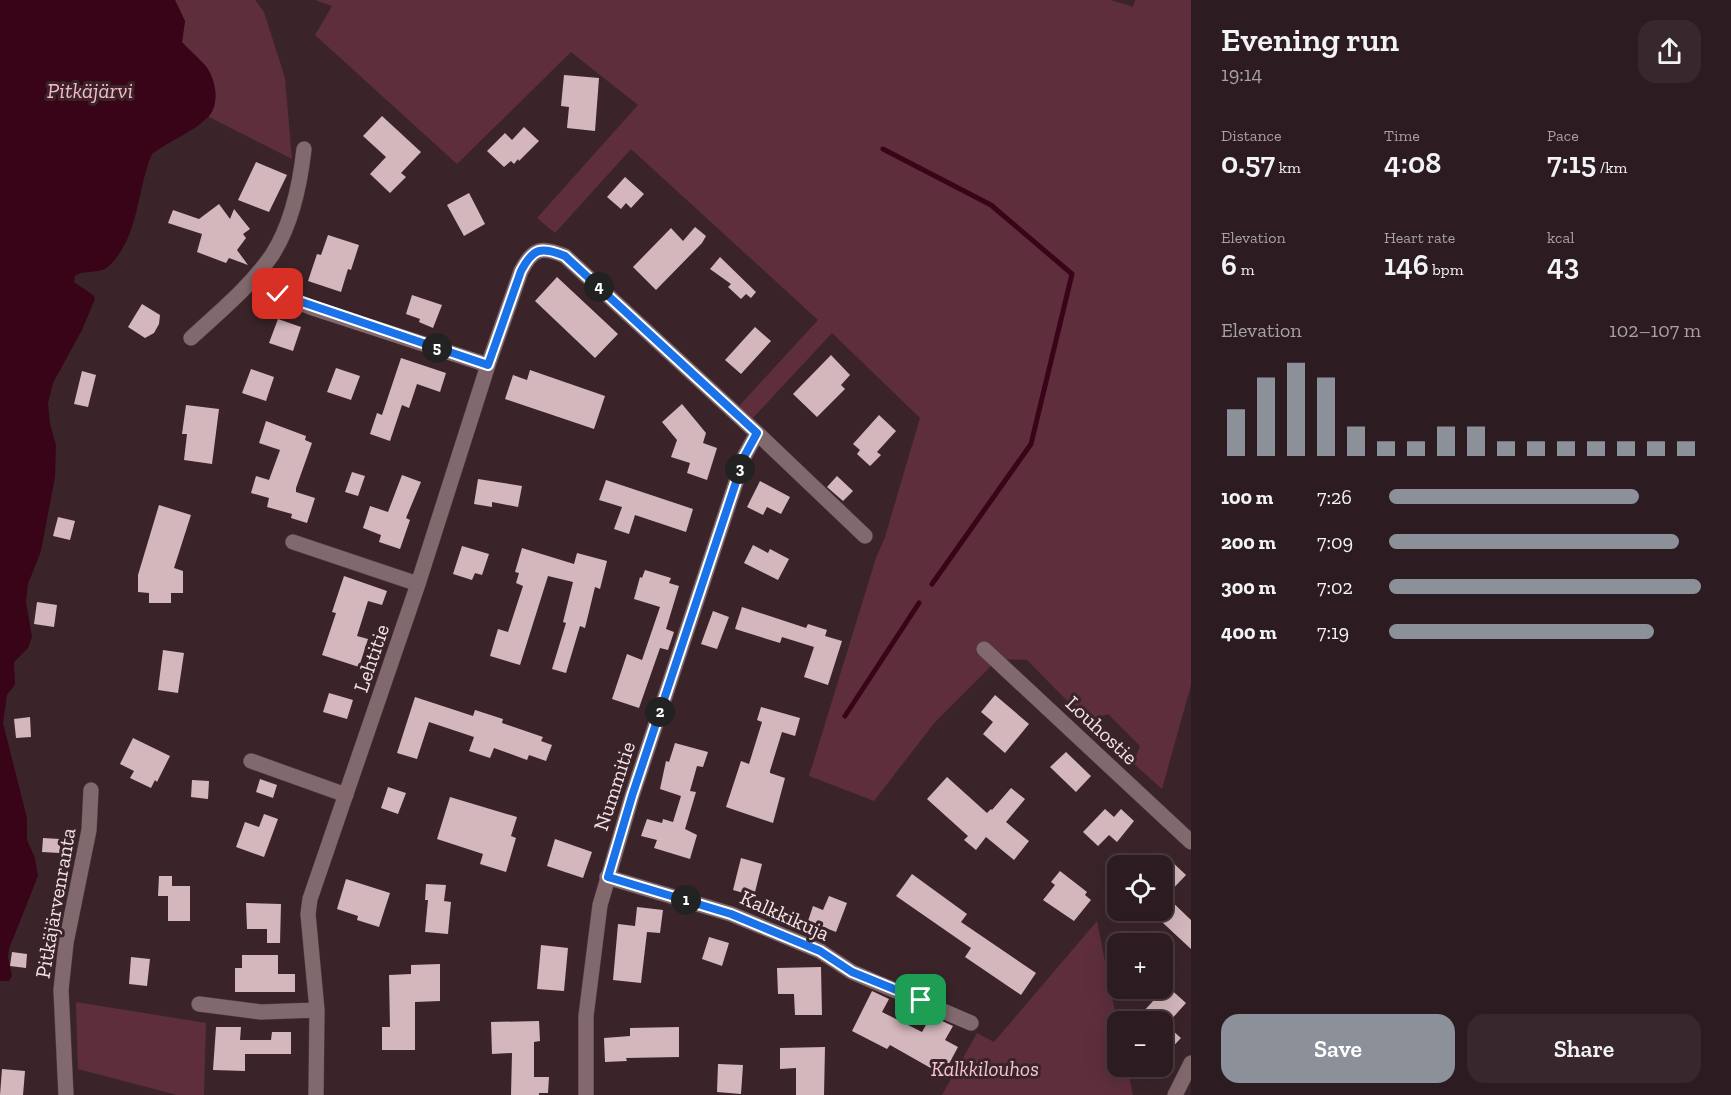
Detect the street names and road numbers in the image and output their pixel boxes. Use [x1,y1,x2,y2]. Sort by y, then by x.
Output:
street label: Lehtitie [348,621,394,695]
street label: Louhostie [1061,690,1143,770]
street label: Nummitie [588,738,640,834]
street label: Pitkäjärvenranta [29,826,82,980]
street label: Kalkkikuja [736,884,834,947]

